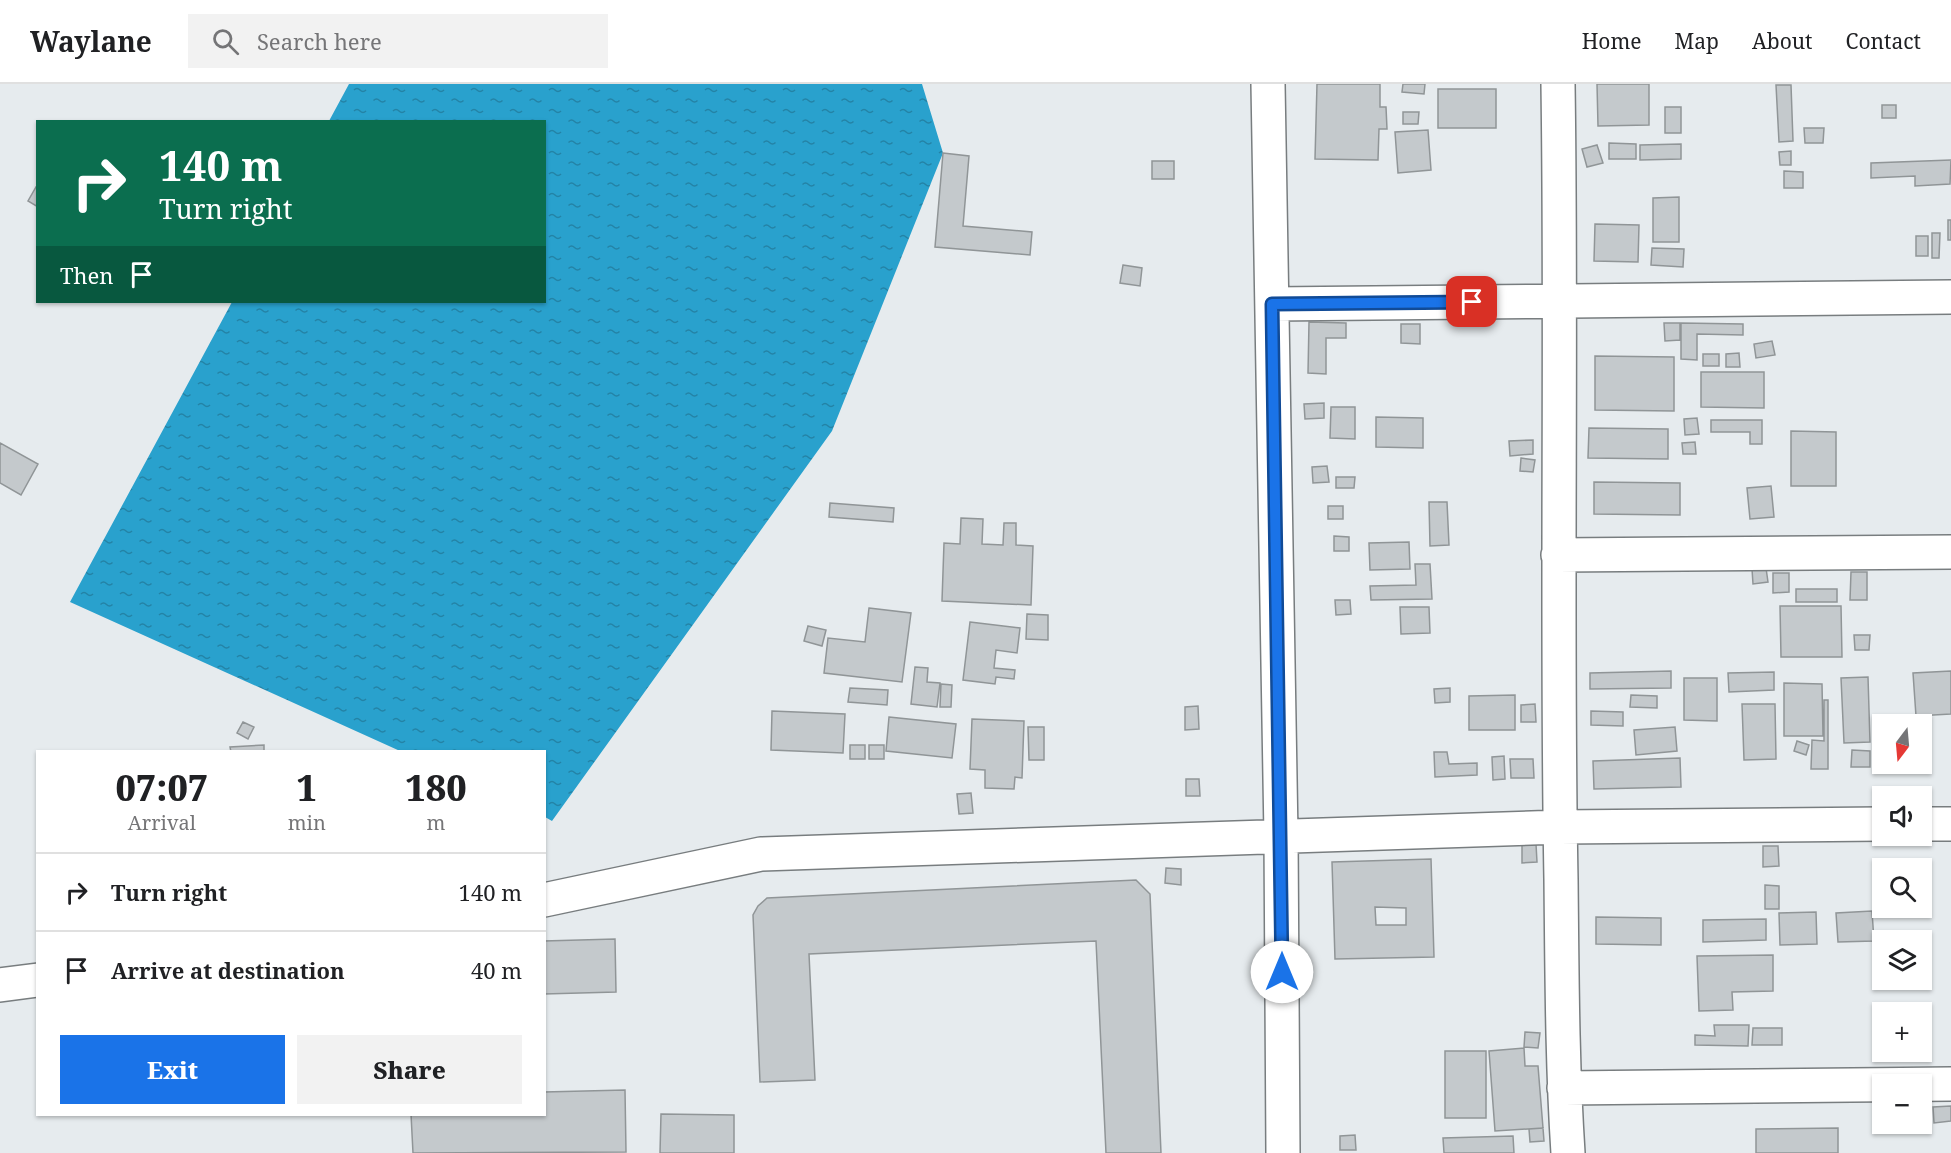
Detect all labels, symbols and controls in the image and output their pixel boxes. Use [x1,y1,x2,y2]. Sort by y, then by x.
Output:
search box [188,14,608,68]
text: Waylane [30,22,152,60]
icon: search [209,25,242,58]
text: Search here [257,26,382,56]
text: Home [1582,27,1642,55]
text: Map [1675,27,1719,55]
text: About [1752,27,1813,55]
text: Contact [1846,27,1921,55]
text: 140 m [159,136,283,193]
icon: right [60,144,138,222]
text: Turn right [159,190,292,227]
icon: arrive [125,258,158,291]
text: Then [60,260,113,290]
pin [1446,276,1497,327]
icon: arrive [1455,285,1488,318]
north arrow [1872,714,1932,774]
map controls [1872,714,1932,1134]
text: 07:07 [115,763,208,812]
text: 1 [297,763,317,812]
text: 180 [405,763,467,812]
button: sound [1872,786,1932,846]
text: Arrival [128,809,196,836]
text: min [288,809,326,836]
text: m [427,809,445,836]
button: search [1872,858,1932,918]
icon: right [60,876,93,909]
text: Turn right [111,877,227,907]
text: 140 m [459,877,522,907]
button: layers [1872,930,1932,990]
position arrow [1250,940,1314,1004]
icon: arrive [60,954,93,987]
text: Arrive at destination [111,955,345,985]
text: 40 m [471,955,522,985]
button: + [1872,1002,1932,1062]
button: Exit [60,1035,285,1104]
button: Share [297,1035,522,1104]
button: − [1872,1074,1932,1134]

